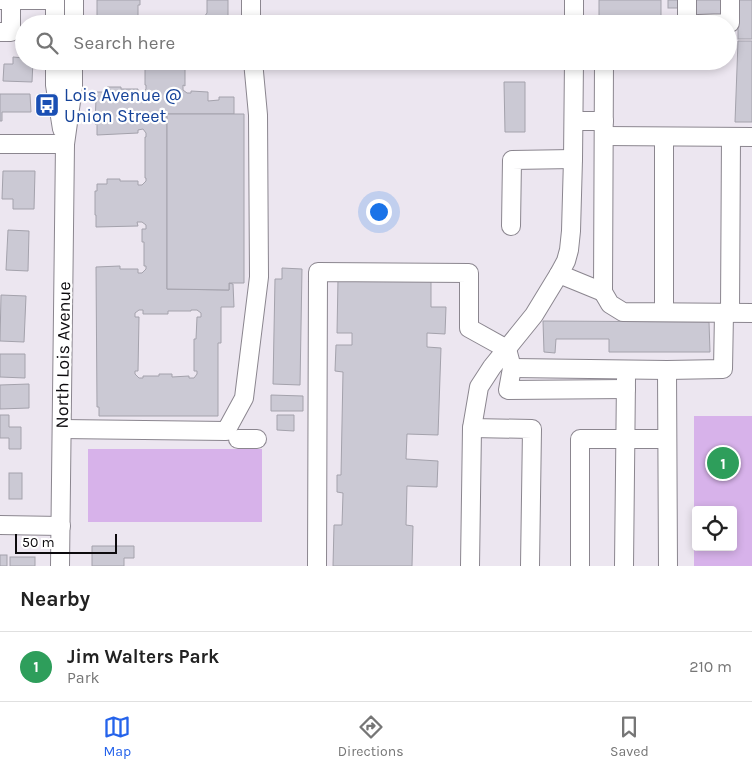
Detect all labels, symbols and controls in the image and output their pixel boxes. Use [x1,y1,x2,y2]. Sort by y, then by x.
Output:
search box [15,15,737,70]
icon: search [33,29,61,57]
text: Search here [73,32,175,54]
place label: Lois Avenue @ Union Street [64,84,182,127]
bus stop icon: Lois Avenue @ Union Street [34,92,60,118]
your location [366,199,392,225]
street label: North Lois Avenue [51,281,75,429]
pin: 1 [707,444,739,482]
map controls [692,506,737,551]
button: locate [692,506,737,551]
scale bar [15,531,118,554]
text: 50 m [22,534,55,551]
text: Nearby [20,587,90,611]
text: Jim Walters Park [67,646,219,668]
text: 1 [33,657,39,676]
text: 210 m [689,657,732,676]
text: Park [67,668,99,687]
tab: Map [103,713,131,760]
tab: Directions [338,713,404,760]
tab: Saved [610,713,649,760]

